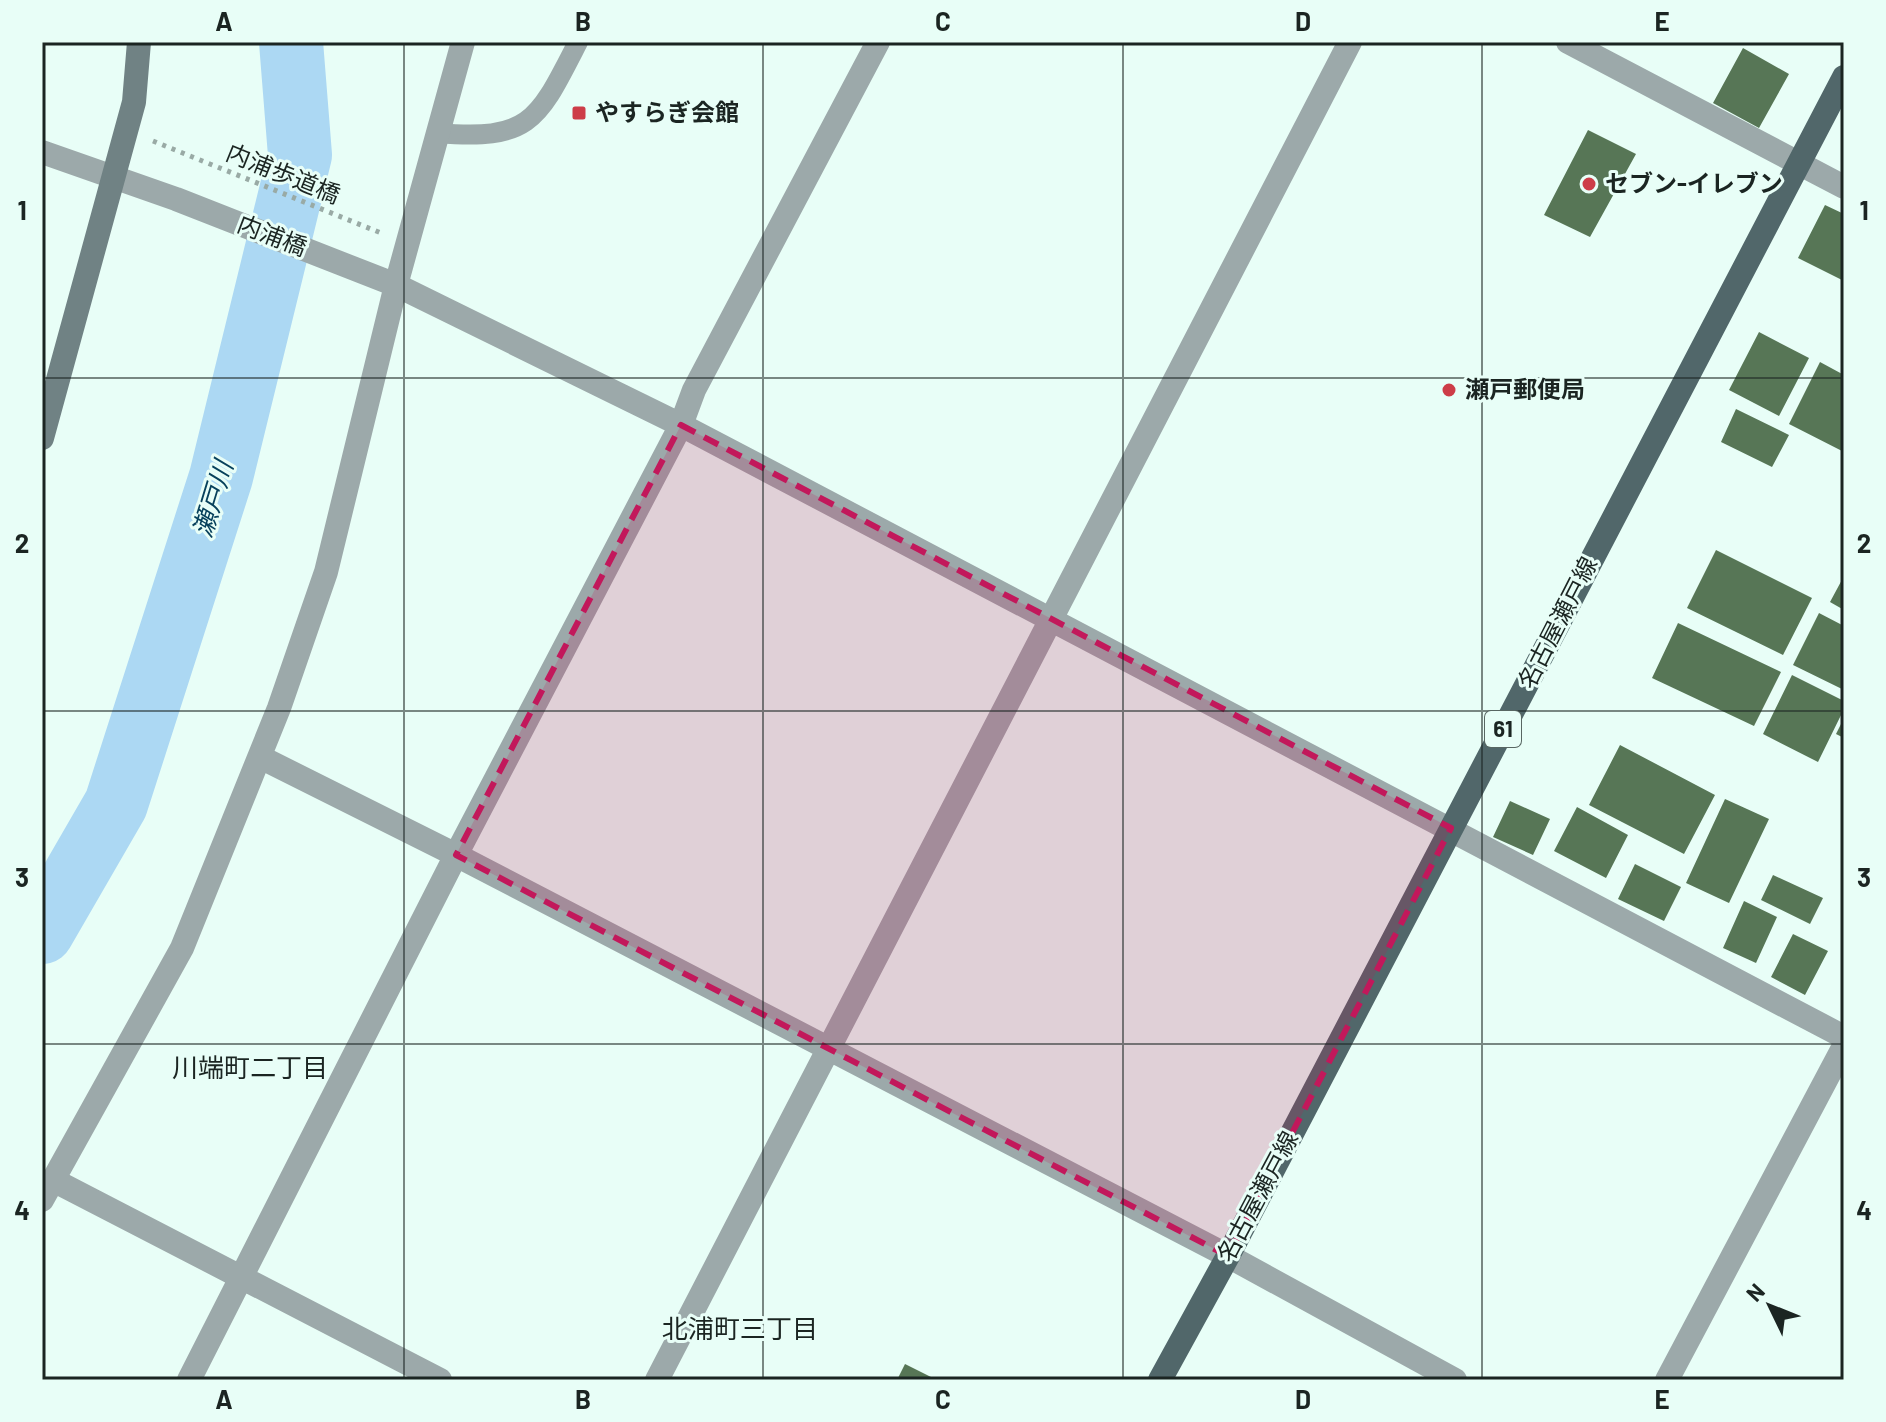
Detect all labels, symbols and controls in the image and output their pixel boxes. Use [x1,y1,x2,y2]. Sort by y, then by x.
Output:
text: A [215,5,233,36]
text: B [575,5,591,36]
text: C [935,5,951,36]
text: D [1295,5,1311,36]
text: E [1654,5,1670,36]
place label: やすらぎ会館 [595,97,739,126]
marker: やすらぎ会館 [570,104,588,122]
street label: 内浦歩道橋 [222,137,345,209]
place label: セブン-イレブン [1605,168,1783,197]
marker: セブン-イレブン [1580,175,1598,193]
text: 1 [17,194,27,225]
text: 1 [1859,194,1869,225]
street label: 内浦橋 [234,208,311,261]
place label: 瀬戸郵便局 [1465,374,1585,403]
marker: 瀬戸郵便局 [1440,381,1458,399]
water label: 瀬戸川 [185,454,239,540]
text: 2 [15,527,29,558]
text: 2 [1857,527,1871,558]
street label: 名古屋瀬戸線 [1511,552,1602,693]
road number: 61 [1485,711,1521,747]
text: 3 [15,861,29,892]
text: 3 [1857,861,1871,892]
district label: 川端町二丁目 [172,1051,328,1082]
street label: 名古屋瀬戸線 [1210,1126,1303,1267]
text: 4 [14,1194,30,1225]
text: 4 [1856,1194,1872,1225]
north arrow [1730,1266,1810,1346]
text: N [1740,1277,1769,1306]
district label: 北浦町三丁目 [662,1312,818,1343]
text: A [215,1383,233,1414]
text: B [575,1383,591,1414]
text: C [935,1383,951,1414]
text: D [1295,1383,1311,1414]
text: E [1654,1383,1670,1414]

